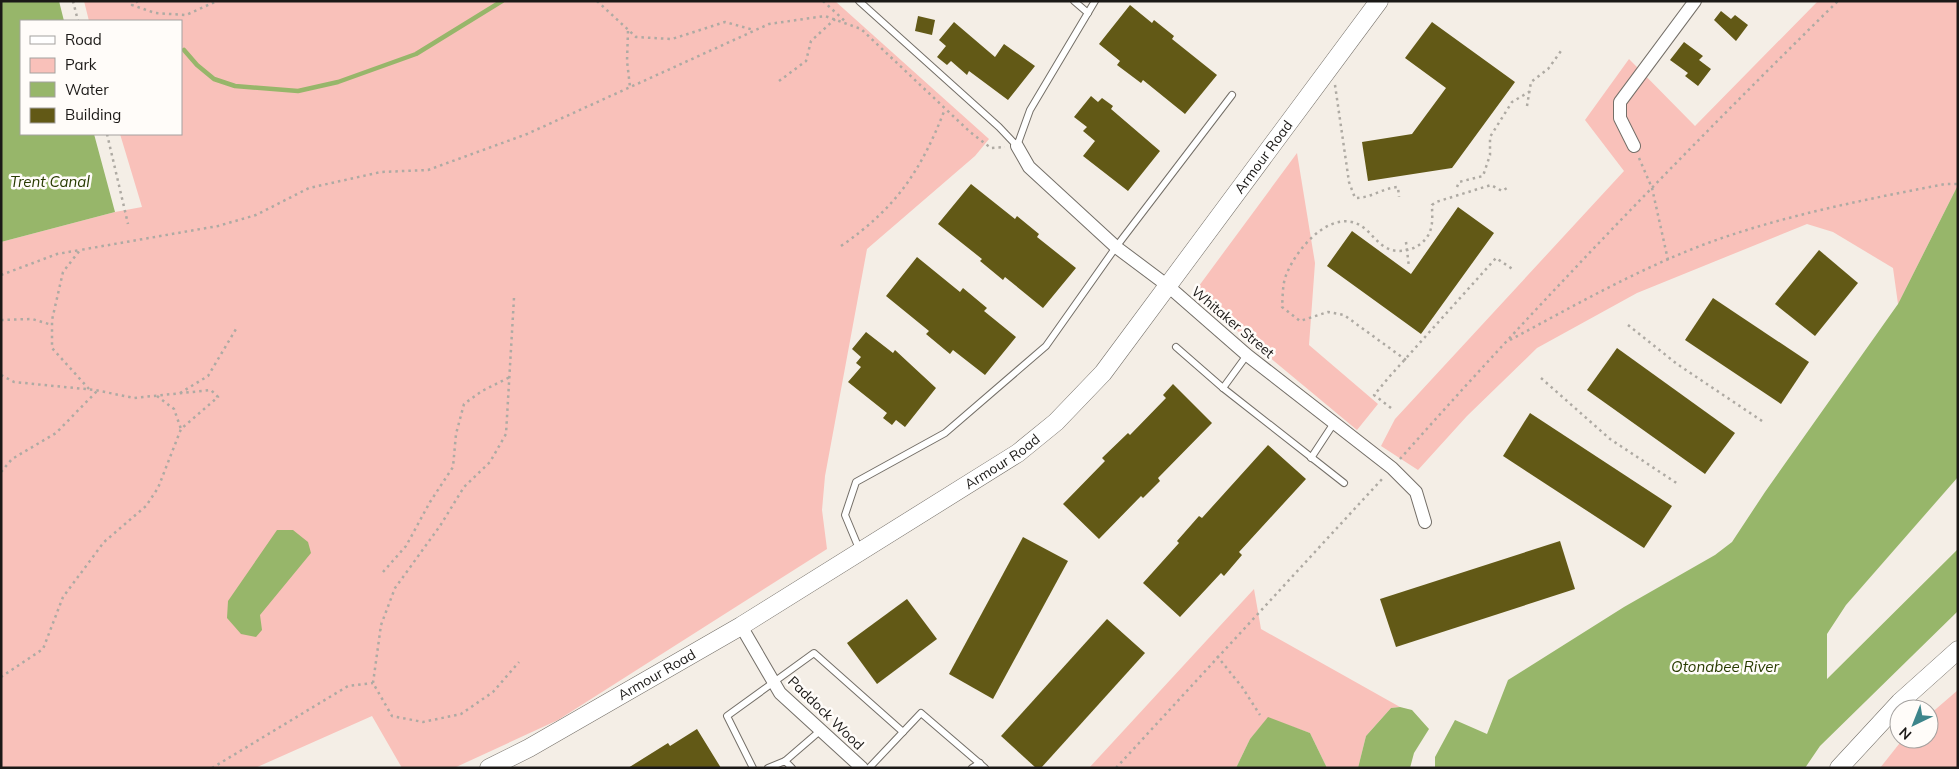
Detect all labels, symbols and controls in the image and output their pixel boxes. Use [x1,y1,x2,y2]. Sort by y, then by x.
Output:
legend [20,20,182,135]
text: Road [65,30,102,49]
text: Park [65,55,97,74]
text: Water [65,80,109,99]
text: Building [65,105,121,124]
street label: Armour Road [1230,117,1296,197]
water label: Trent Canal [10,172,90,191]
street label: Whitaker Street [1188,282,1278,362]
street label: Armour Road [961,430,1043,493]
street label: Armour Road [615,645,699,704]
water label: Otonabee River [1671,657,1779,676]
street label: Paddock Wood [784,672,868,754]
north arrow [1889,699,1939,749]
text: N [1895,723,1915,744]

